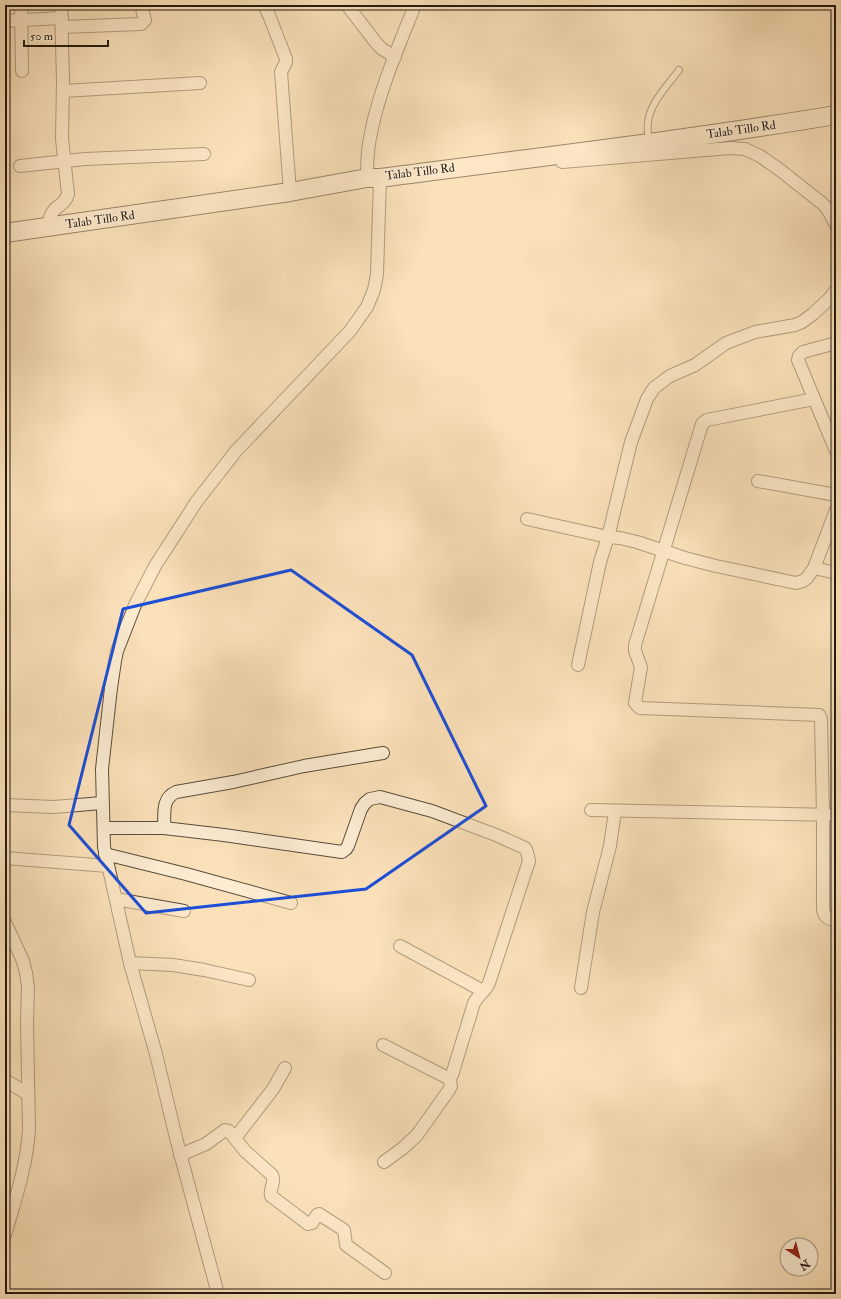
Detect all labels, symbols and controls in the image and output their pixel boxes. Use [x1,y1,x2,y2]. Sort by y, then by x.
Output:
scale bar [24,22,108,48]
text: 50 m [30,29,54,44]
street label: Talab Tillo Rd [705,118,777,142]
street label: Talab Tillo Rd [385,160,456,184]
street label: Talab Tillo Rd [64,208,136,232]
north arrow [779,1237,819,1277]
text: N [796,1256,813,1274]

